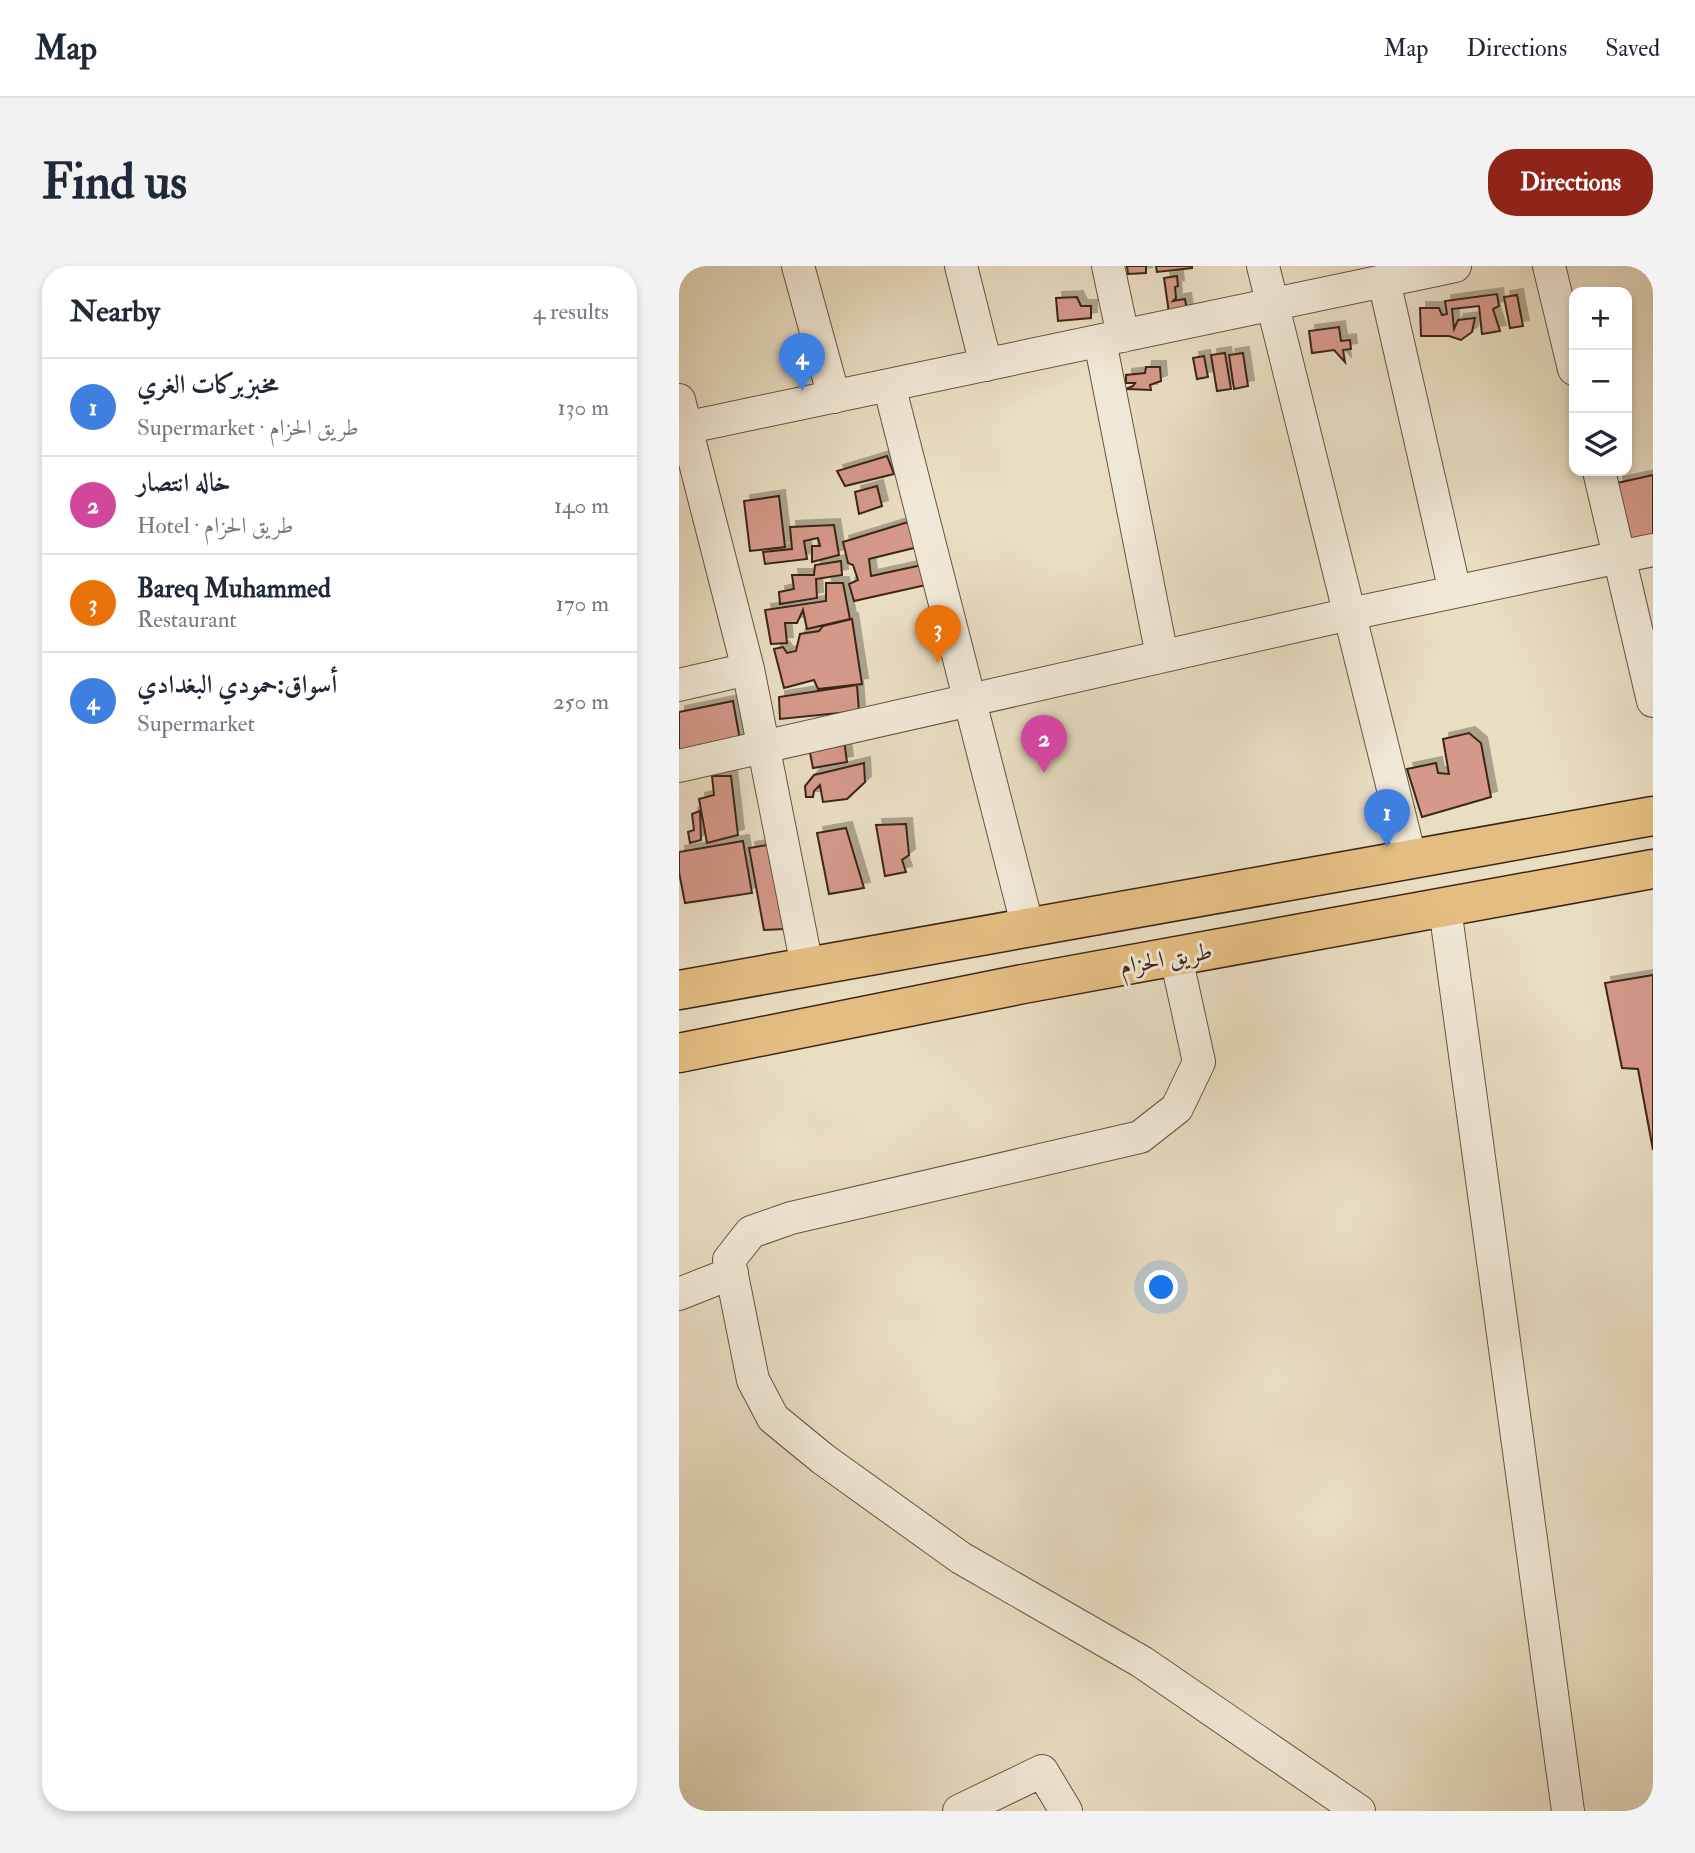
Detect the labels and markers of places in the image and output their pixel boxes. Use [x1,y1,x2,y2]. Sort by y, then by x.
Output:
pin: 4 [779,333,825,391]
pin: 3 [915,605,961,663]
pin: 2 [1021,715,1067,773]
pin: 1 [1364,789,1410,847]

